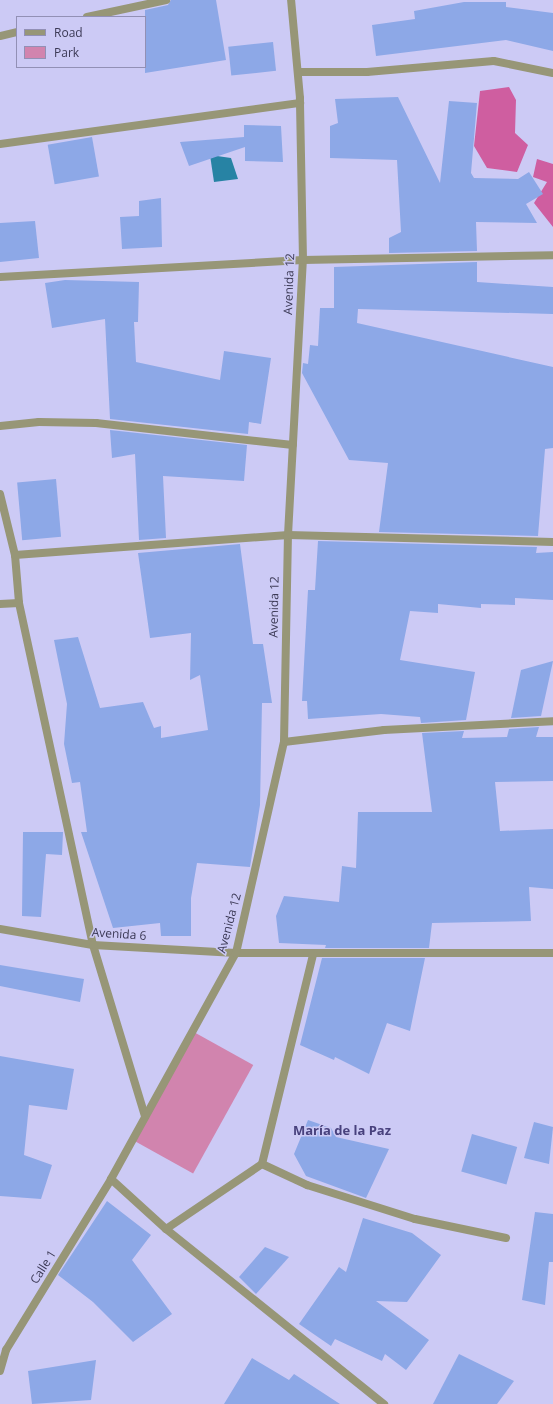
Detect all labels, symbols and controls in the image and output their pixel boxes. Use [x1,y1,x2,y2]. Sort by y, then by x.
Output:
legend [16,16,146,68]
text: Road [54,24,83,41]
text: Park [54,44,79,61]
street label: Avenida 12 [281,253,297,315]
street label: Avenida 12 [266,576,282,638]
street label: Avenida 12 [214,891,244,955]
street label: Avenida 6 [91,925,147,943]
district label: María de la Paz [293,1122,391,1138]
street label: Calle 1 [27,1247,59,1287]

